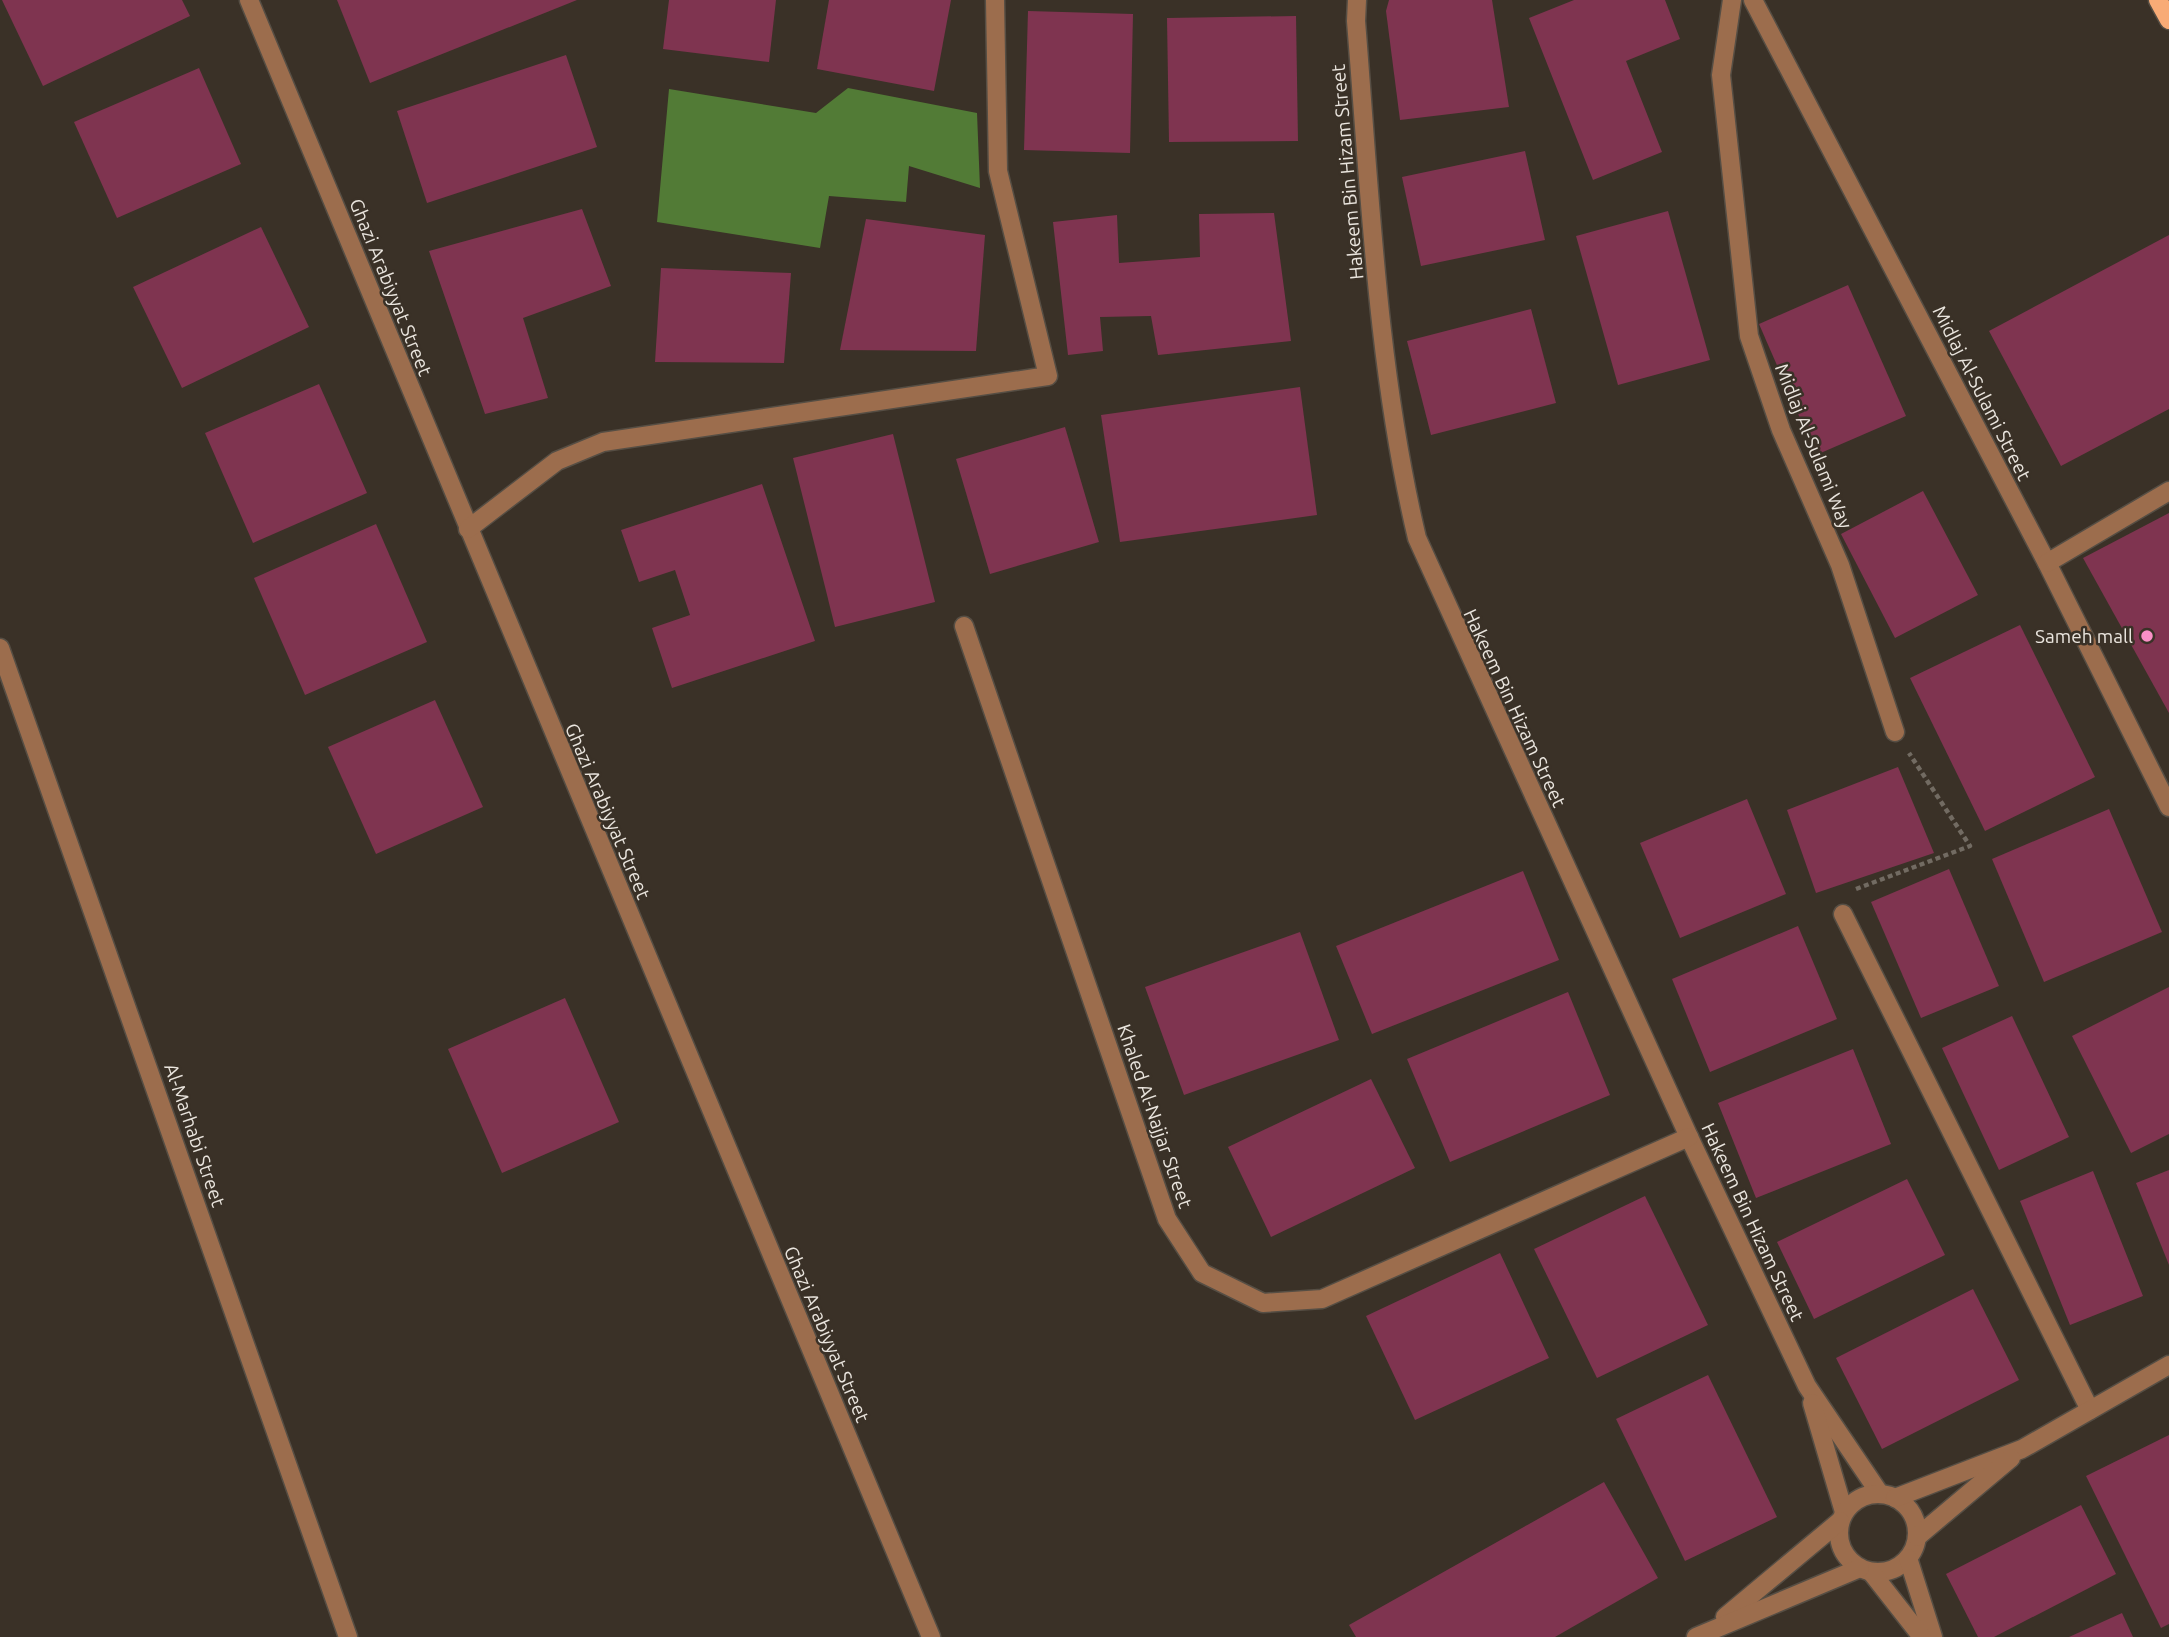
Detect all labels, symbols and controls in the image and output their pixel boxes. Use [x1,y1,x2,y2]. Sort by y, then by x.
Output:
street label: Hakeem Bin Hizam Street [1327,63,1367,281]
street label: Ghazi Arabiyyat Street [345,195,437,379]
street label: Midlaj Al-Sulami Street [1928,302,2036,484]
street label: Midlaj Al-Sulami Way [1771,360,1857,532]
street label: Hakeem Bin Hizam Street [1459,605,1571,811]
place label: Sameh mall [2035,625,2133,647]
marker: Sameh mall [2139,628,2155,644]
street label: Ghazi Arabiyyat Street [561,720,655,903]
street label: Khaled Al-Najjar Street [1113,1021,1197,1211]
street label: Al-Marhabi Street [160,1060,230,1210]
street label: Hakeem Bin Hizam Street [1697,1119,1809,1325]
street label: Ghazi Arabiyyat Street [780,1243,874,1426]

